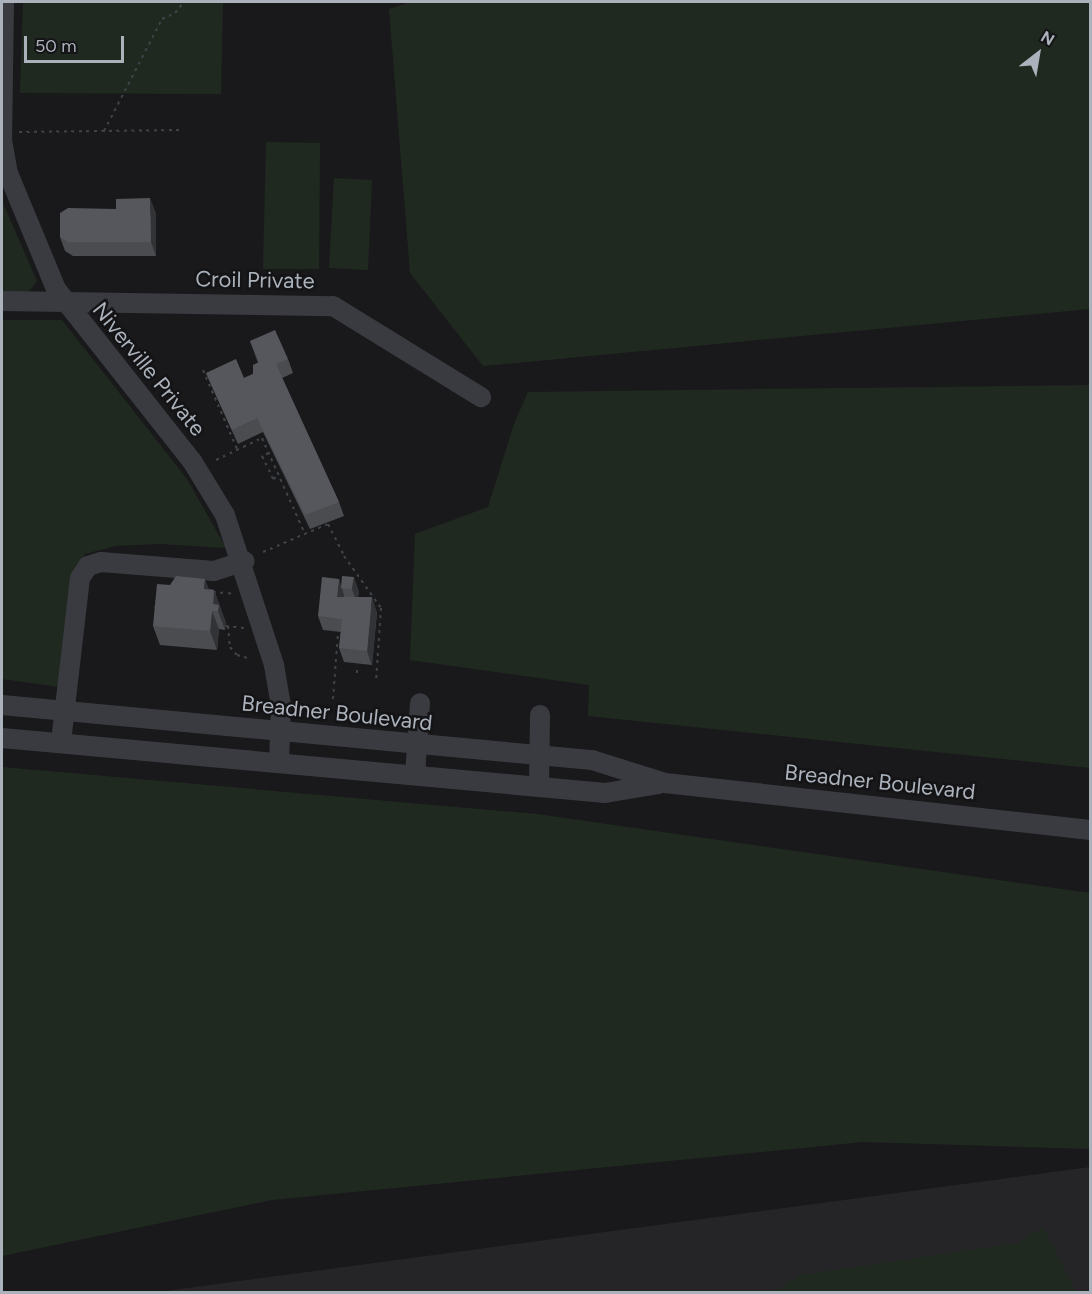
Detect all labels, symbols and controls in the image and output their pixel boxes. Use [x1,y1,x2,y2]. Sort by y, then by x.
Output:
scale bar [27,24,128,62]
north arrow [1008,24,1068,84]
text: N [1037,27,1058,49]
text: 50 m [35,35,77,57]
street label: Croil Private [195,266,315,294]
street label: Niverville Private [87,297,211,441]
street label: Breadner Boulevard [240,690,434,736]
street label: Breadner Boulevard [783,759,977,805]

